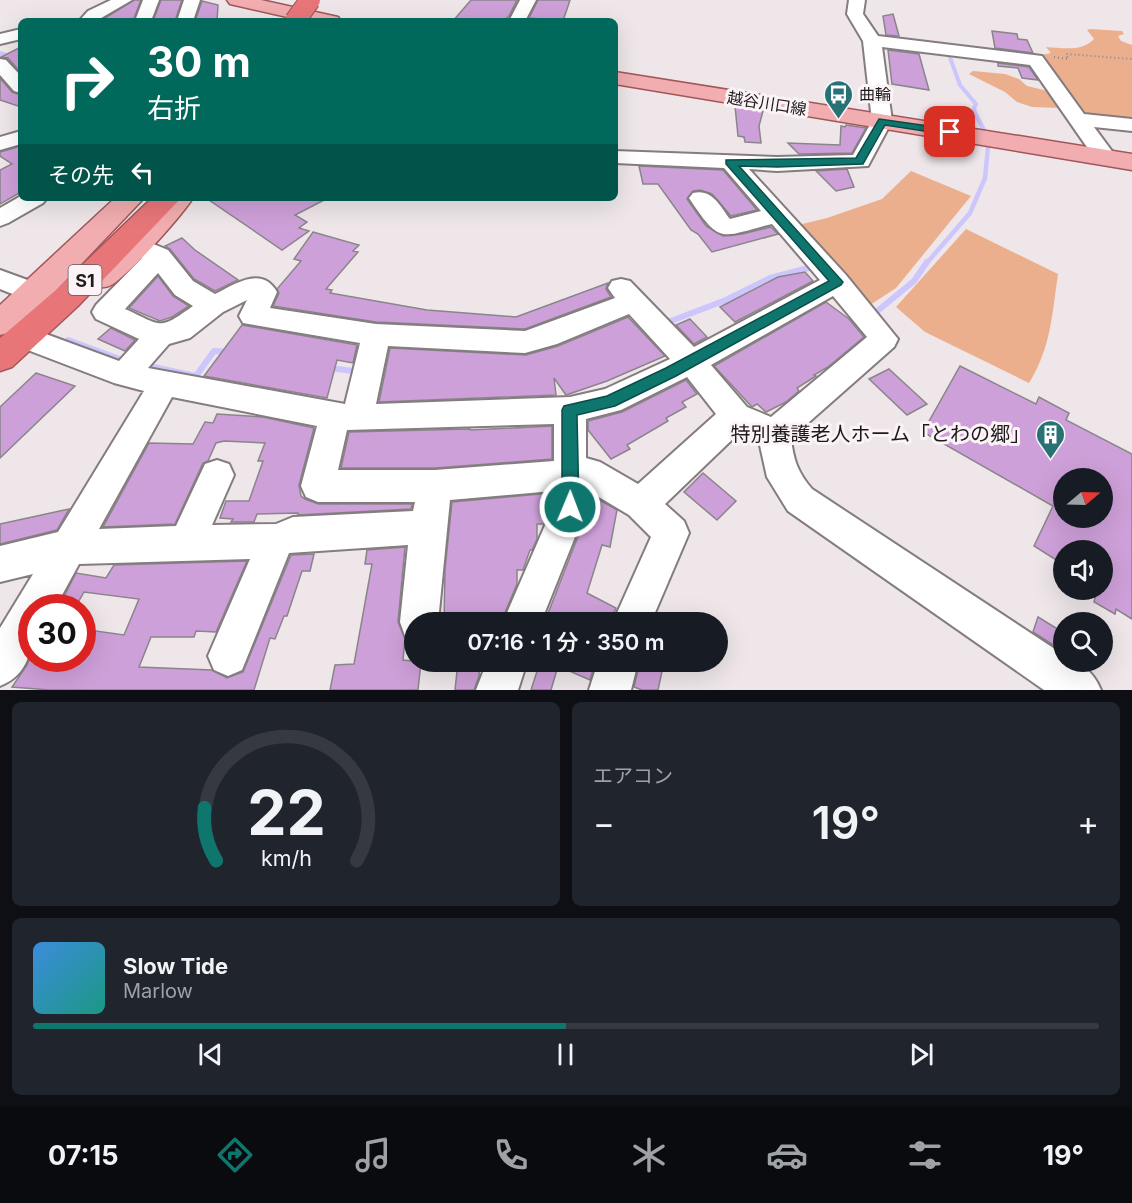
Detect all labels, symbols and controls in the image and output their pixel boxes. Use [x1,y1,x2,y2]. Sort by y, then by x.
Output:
text: 30 m [147,36,251,87]
icon: right [48,42,126,120]
bus stop icon: 曲輪 [822,78,854,120]
place label: 曲輪 [859,84,891,104]
street label: 越谷川口線 [726,87,808,119]
text: 右折 [147,92,201,125]
pin [924,106,975,157]
icon: arrive [933,115,966,148]
icon: left [126,156,159,189]
text: その先 [48,162,114,188]
road number: S1 [68,265,101,295]
building icon: 特別養護老人ホーム「とわの郷」 [1035,418,1067,460]
place label: 特別養護老人ホーム「とわの郷」 [731,422,1030,446]
north arrow [1053,468,1113,528]
map controls [1053,468,1113,672]
position arrow [538,475,602,539]
button: sound [1053,540,1113,600]
speed limit sign: 30 [18,594,96,672]
button: search [1053,612,1113,672]
text: 07:16 · 1 分 · 350 m [467,629,665,655]
text: エアコン [593,764,673,788]
text: 22 [247,775,325,850]
text: 19° [812,795,880,850]
text: − [593,803,615,843]
text: + [1077,803,1099,843]
text: km/h [261,845,311,871]
text: Slow Tide [123,953,228,979]
text: Marlow [123,979,193,1003]
icon: previous [194,1038,227,1071]
icon: pause [549,1038,582,1071]
icon: next [905,1038,938,1071]
icon: directions [214,1134,256,1176]
icon: music [352,1134,394,1176]
icon: phone [490,1134,532,1176]
icon: climate [628,1134,670,1176]
icon: car [766,1134,808,1176]
icon: filters [904,1134,946,1176]
text: 07:15 [48,1139,118,1172]
text: 19° [1042,1139,1084,1172]

